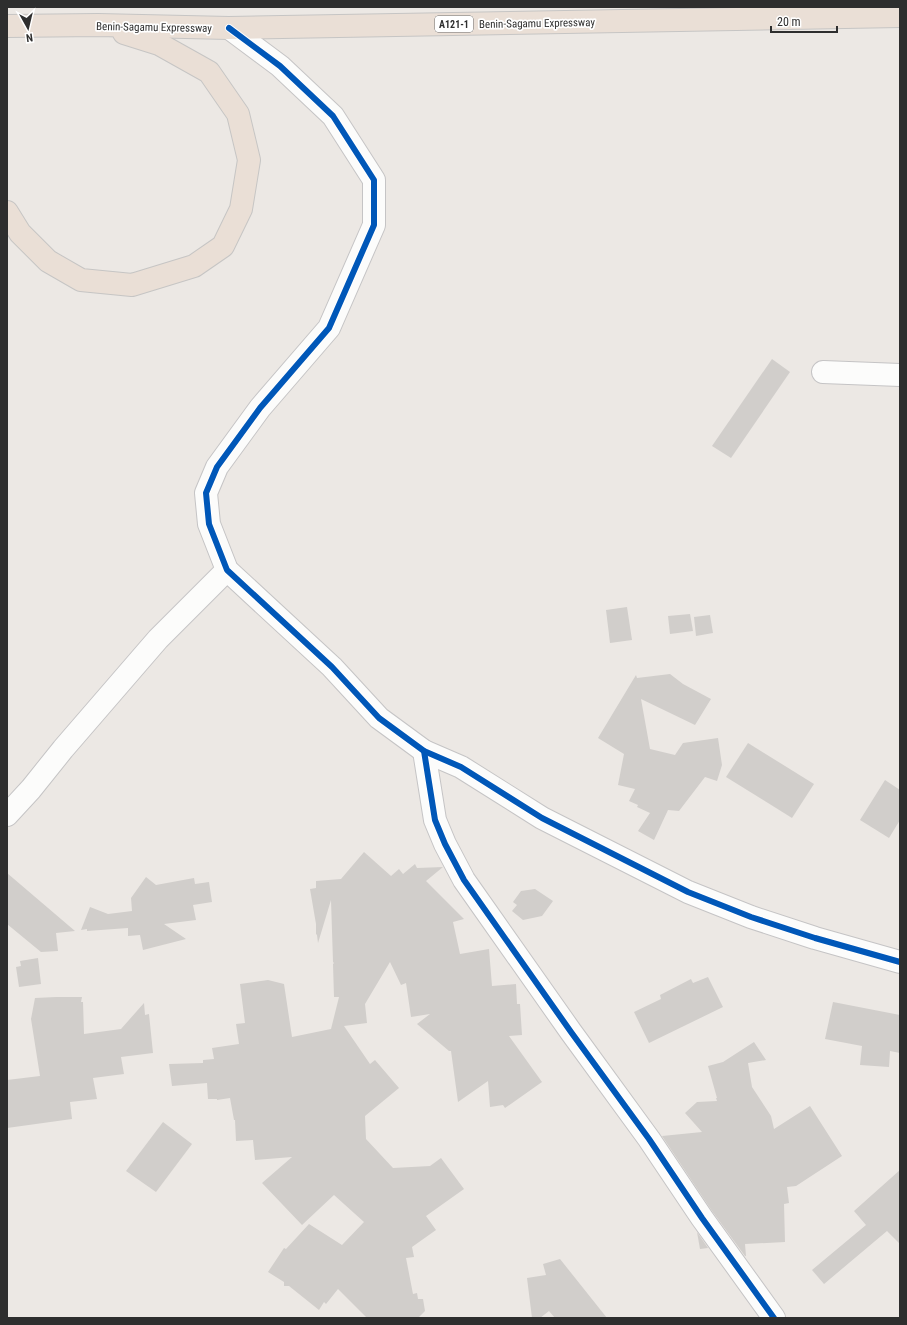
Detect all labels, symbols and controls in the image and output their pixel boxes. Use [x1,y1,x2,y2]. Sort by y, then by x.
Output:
north arrow [8,8,48,48]
scale bar [771,8,837,34]
text: 20 m [777,15,801,29]
road number: A121-1 [435,16,473,32]
street label: Benin-Sagamu Expressway [479,16,595,31]
street label: Benin-Sagamu Expressway [96,20,212,35]
text: N [25,31,34,44]

